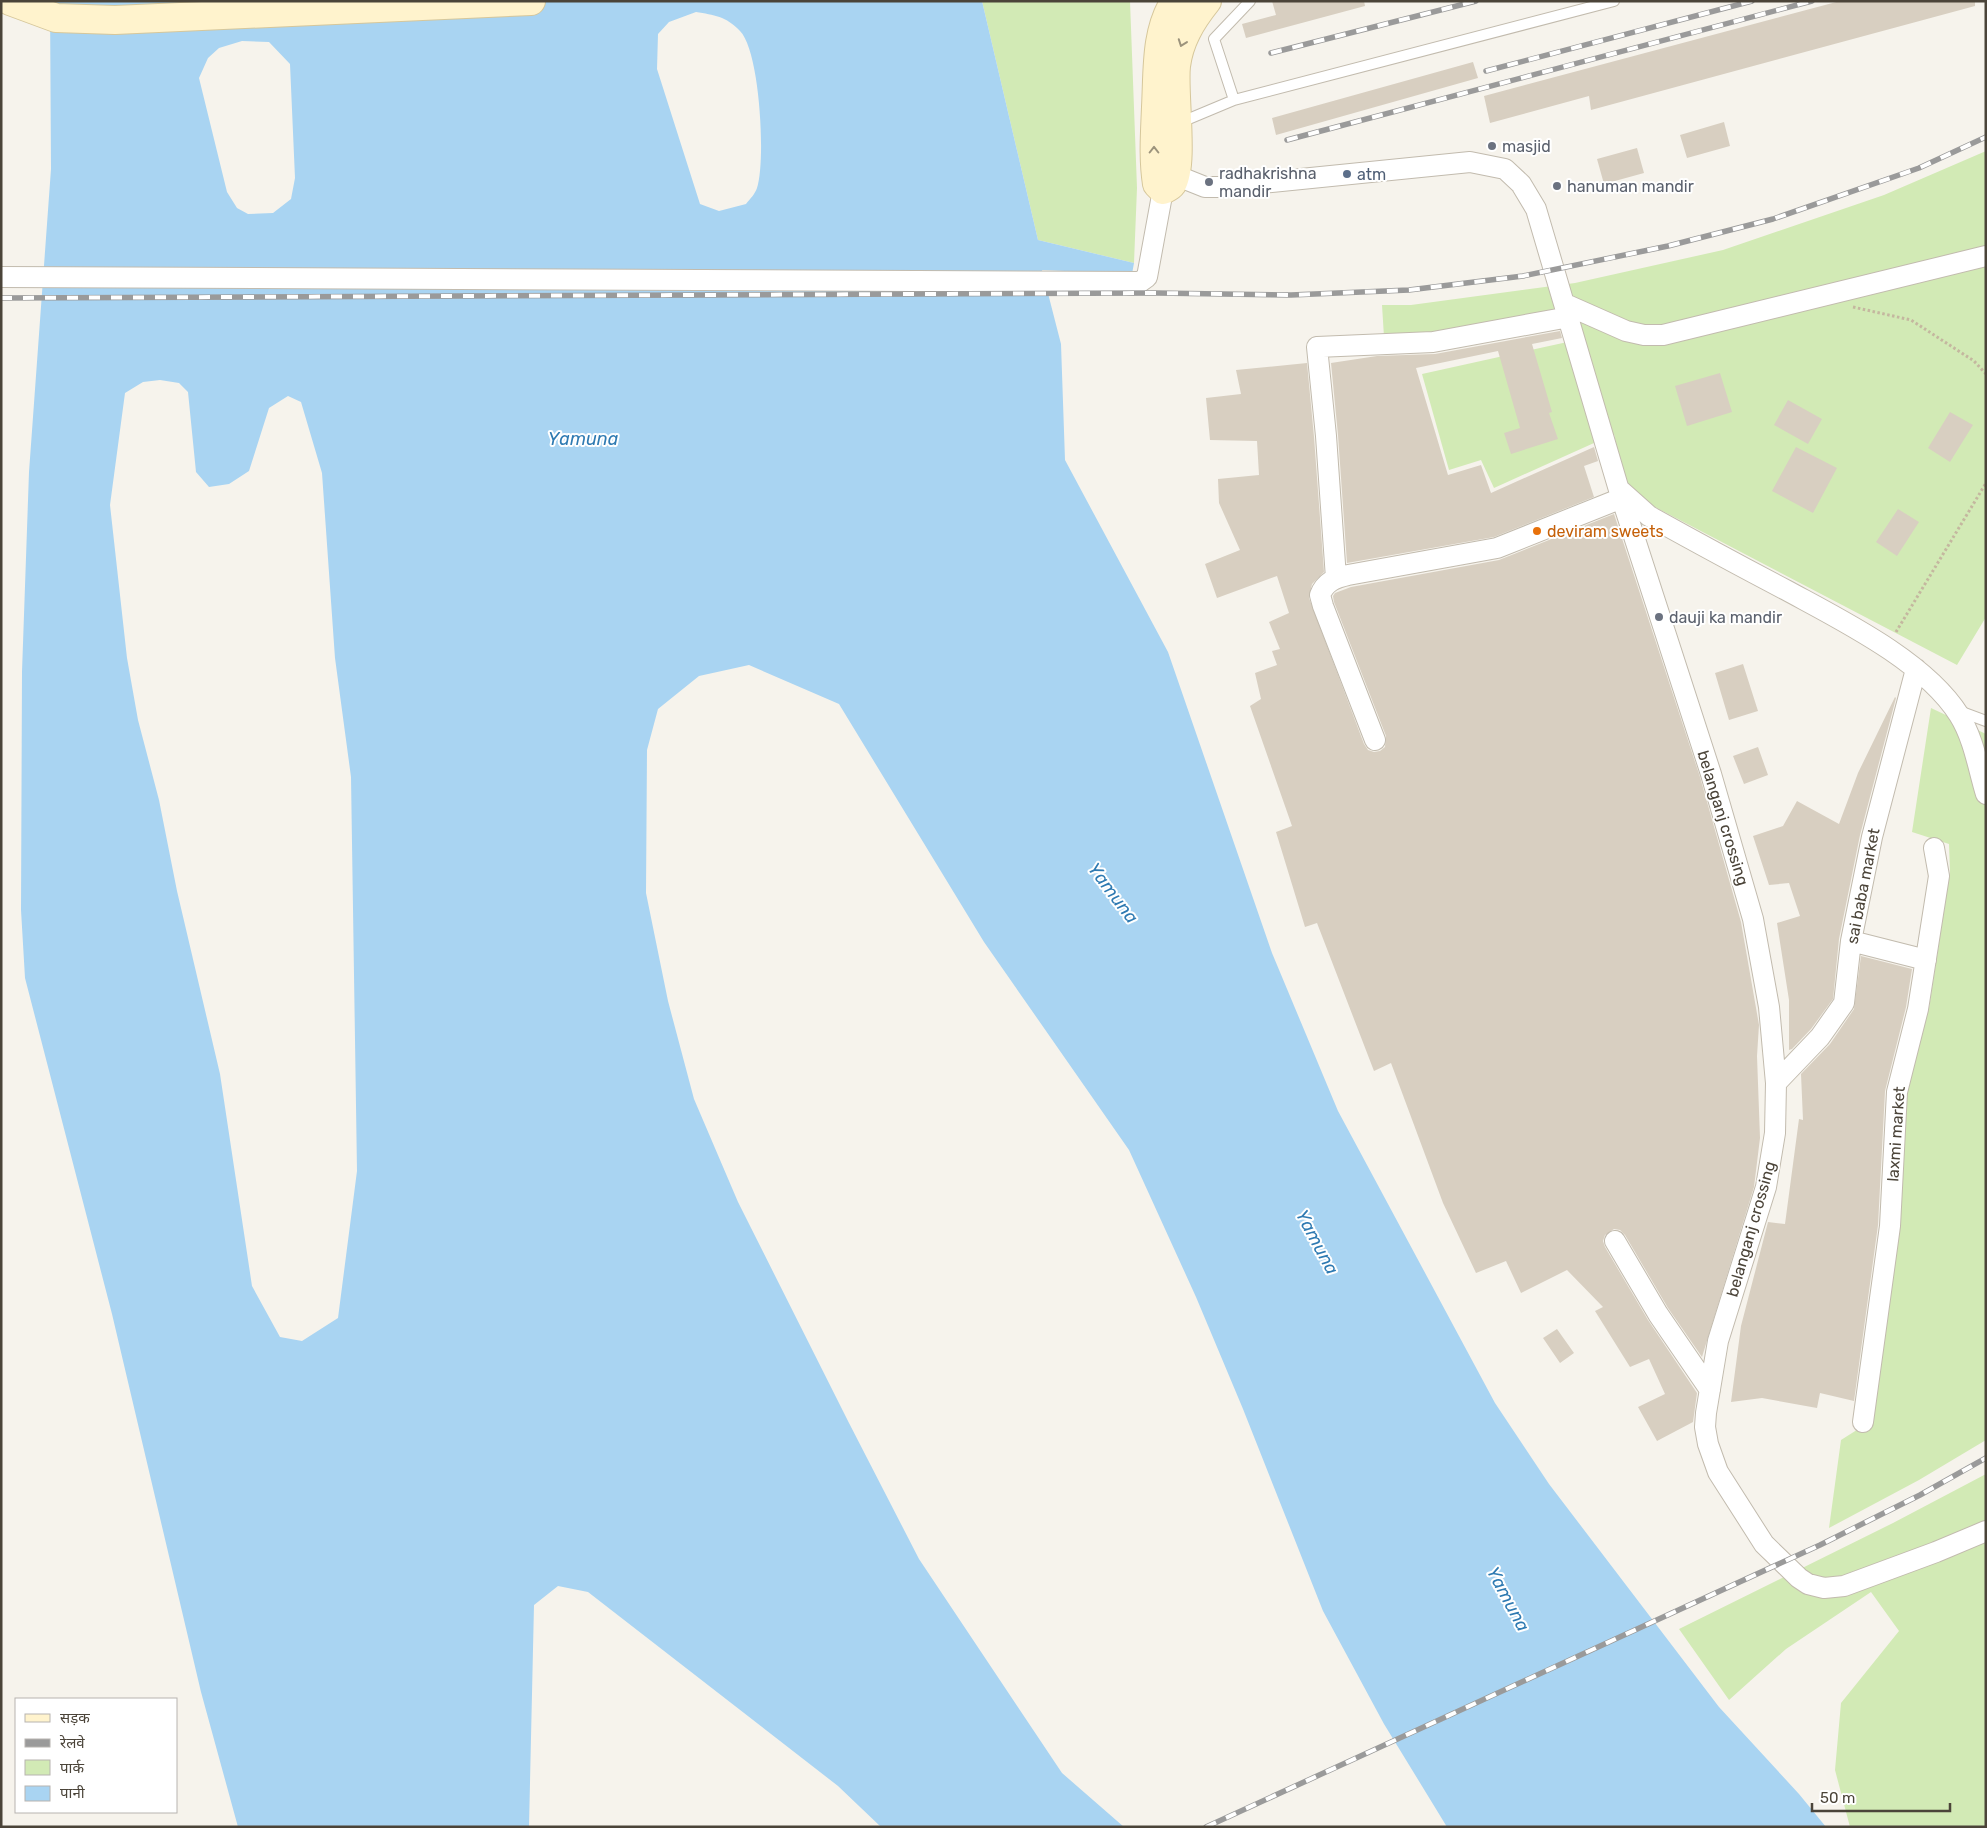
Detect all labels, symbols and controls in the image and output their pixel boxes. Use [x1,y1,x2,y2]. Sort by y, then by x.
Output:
one-way arrow [1178,38,1188,47]
place label: masjid [1502,137,1551,156]
marker: masjid [1486,140,1498,152]
one-way arrow [1149,145,1159,153]
place label: radhakrishna mandir [1219,164,1317,201]
place label: atm [1357,165,1386,184]
marker: atm [1341,168,1353,180]
marker: radhakrishna mandir [1203,176,1215,188]
place label: hanuman mandir [1567,177,1694,196]
marker: hanuman mandir [1551,180,1563,192]
water label: Yamuna [548,428,619,450]
place label: deviram sweets [1547,522,1664,541]
marker: deviram sweets [1531,525,1543,537]
place label: dauji ka mandir [1669,608,1782,627]
marker: dauji ka mandir [1653,611,1665,623]
street label: belanganj crossing [1693,748,1753,888]
street label: sai baba market [1842,826,1884,946]
water label: Yamuna [1083,858,1143,928]
street label: laxmi market [1883,1086,1909,1182]
street label: belanganj crossing [1723,1159,1779,1299]
water label: Yamuna [1291,1206,1343,1279]
water label: Yamuna [1482,1563,1534,1636]
legend [15,1698,178,1813]
text: सड़क [60,1709,90,1727]
text: रेलवे [59,1734,85,1752]
text: पार्क [60,1759,84,1777]
scale bar [1812,1780,1950,1812]
text: पानी [60,1784,86,1802]
text: 50 m [1820,1789,1855,1807]

